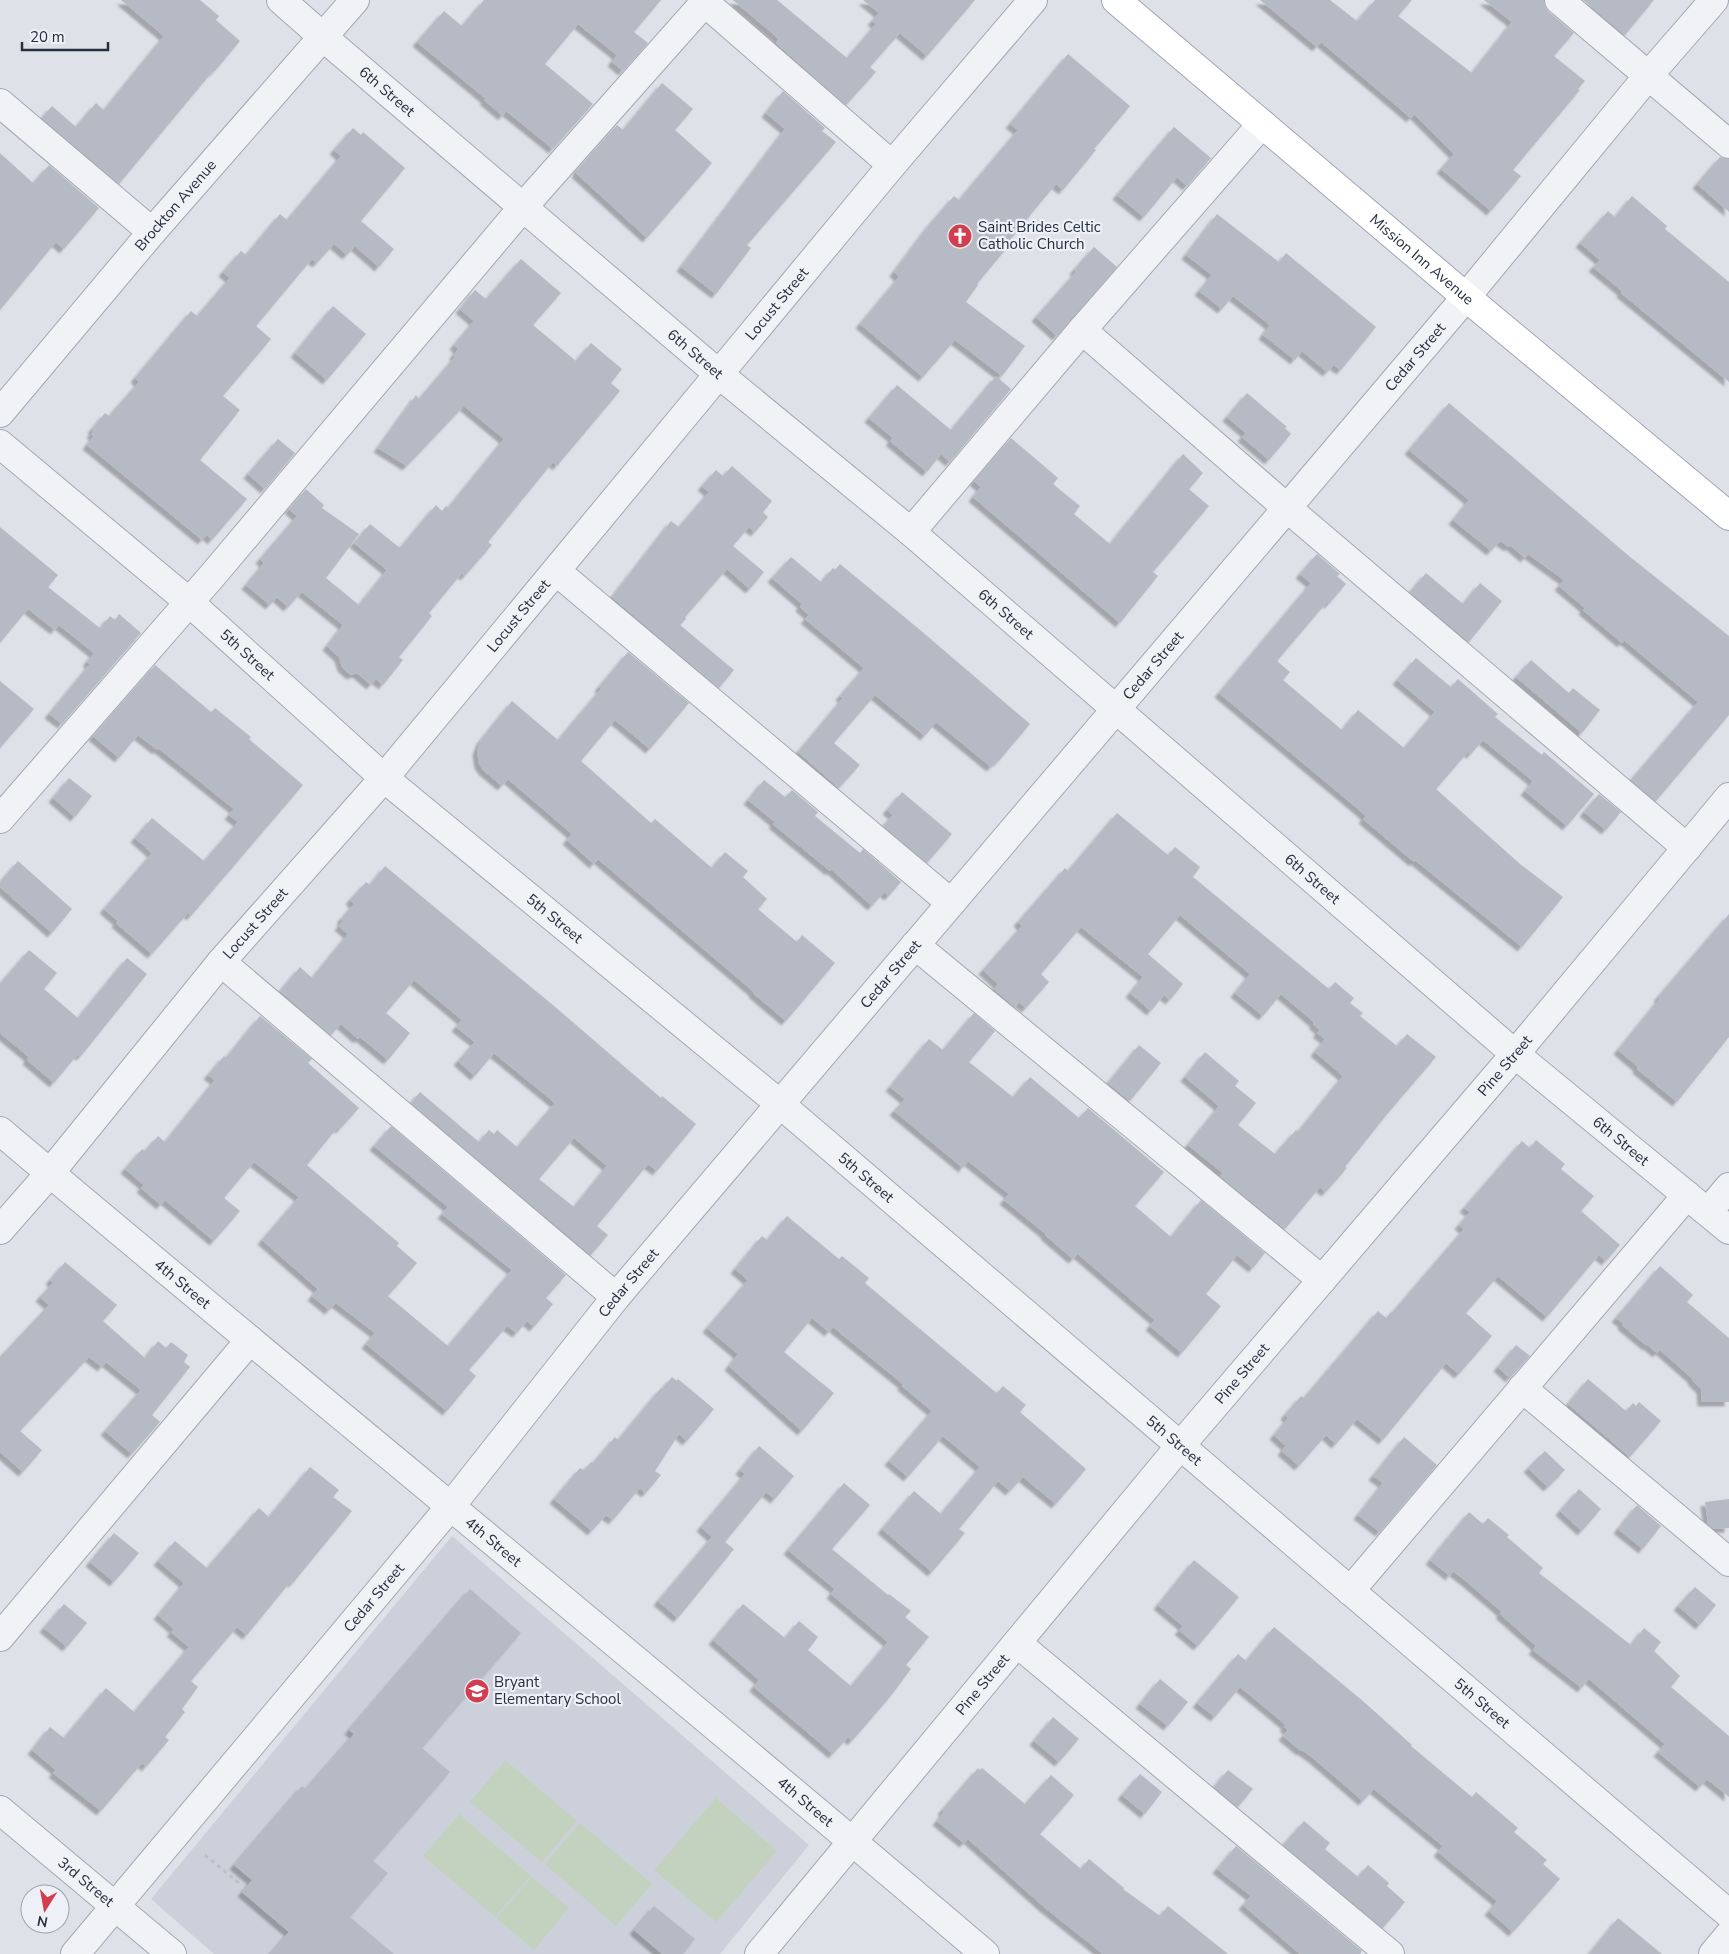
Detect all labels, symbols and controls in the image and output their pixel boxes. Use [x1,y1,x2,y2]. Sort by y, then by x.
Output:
scale bar [22,20,109,52]
text: 20 m [30,27,65,47]
street label: 6th Street [355,62,420,121]
street label: Brockton Avenue [130,155,221,255]
street label: Mission Inn Avenue [1365,210,1478,309]
place label: Saint Brides Celtic Catholic Church [978,217,1101,254]
church icon: Saint Brides Celtic Catholic Church [947,223,973,249]
street label: Locust Street [741,263,813,345]
street label: Cedar Street [1380,318,1451,396]
street label: 6th Street [663,324,728,384]
street label: Locust Street [482,574,555,656]
street label: 6th Street [974,584,1039,644]
street label: 5th Street [216,625,280,685]
street label: Cedar Street [1118,626,1188,704]
street label: 6th Street [1280,849,1345,909]
street label: Locust Street [218,883,293,963]
street label: 5th Street [522,889,588,948]
street label: Cedar Street [856,935,926,1013]
street label: Pine Street [1473,1030,1537,1100]
street label: 6th Street [1588,1112,1654,1171]
street label: 5th Street [834,1148,899,1207]
street label: Cedar Street [594,1243,664,1322]
street label: 4th Street [150,1255,215,1314]
street label: Pine Street [1210,1338,1274,1408]
street label: 5th Street [1142,1411,1207,1470]
street label: 4th Street [461,1513,526,1572]
street label: Cedar Street [339,1558,409,1637]
street label: Pine Street [951,1649,1014,1720]
place label: Bryant Elementary School [494,1672,621,1709]
street label: 5th Street [1450,1674,1515,1733]
school or university icon: Bryant Elementary School [464,1678,490,1704]
street label: 4th Street [773,1772,838,1832]
street label: 3rd Street [53,1852,119,1912]
north arrow [20,1884,70,1934]
text: N [36,1911,50,1932]

